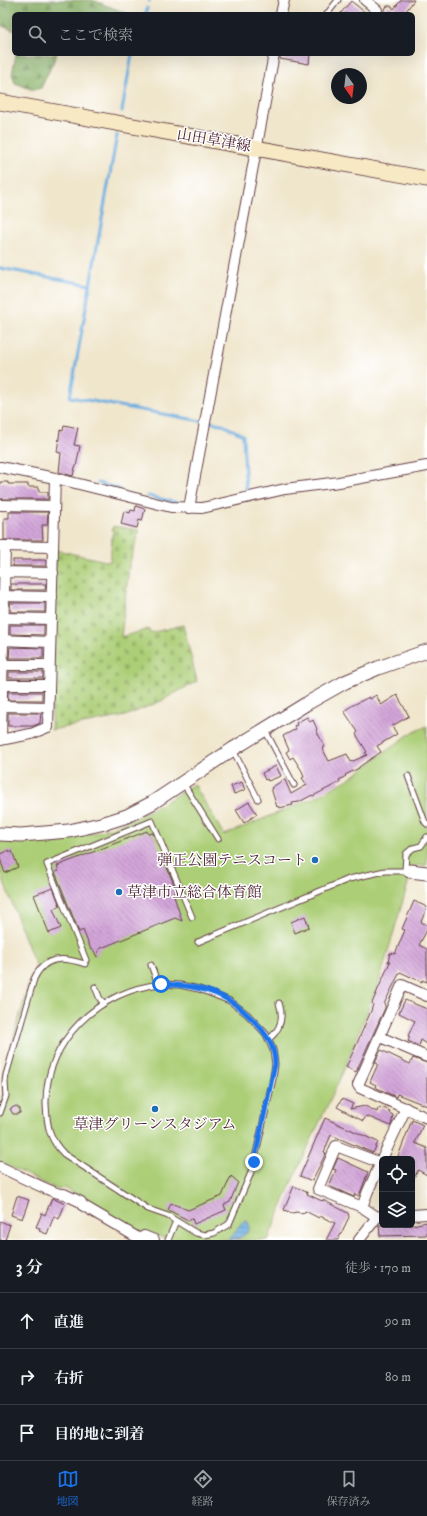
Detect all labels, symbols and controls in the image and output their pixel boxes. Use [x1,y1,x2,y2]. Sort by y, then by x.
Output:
search box [12,12,415,56]
icon: search [26,23,48,45]
text: ここで検索 [58,26,133,45]
north arrow [331,68,367,104]
street label: 山田草津線 [175,125,253,156]
place label: 弾正公園テニスコート [158,851,307,870]
marker: 弾正公園テニスコート [310,855,320,865]
place label: 草津市立総合体育館 [127,883,262,902]
marker: 草津市立総合体育館 [114,887,124,897]
route start [152,975,170,993]
marker: 草津グリーンスタジアム [150,1104,160,1114]
place label: 草津グリーンスタジアム [73,1115,237,1134]
route end [245,1153,263,1171]
map controls [379,1156,415,1228]
button: locate [379,1156,415,1192]
button: layers [379,1192,415,1228]
text: 3 分 [16,1257,43,1279]
text: 徒歩 · 170 m [345,1260,411,1276]
icon: ahead [16,1310,38,1332]
text: 直進 [54,1313,84,1332]
text: 90 m [385,1313,411,1329]
icon: right [16,1366,38,1388]
text: 右折 [54,1369,84,1388]
text: 80 m [385,1369,411,1385]
icon: arrive [16,1422,38,1444]
text: 目的地に到着 [54,1425,144,1444]
tab: 地図 [57,1468,79,1509]
tab: 経路 [192,1468,214,1509]
tab: 保存済み [327,1468,371,1509]

